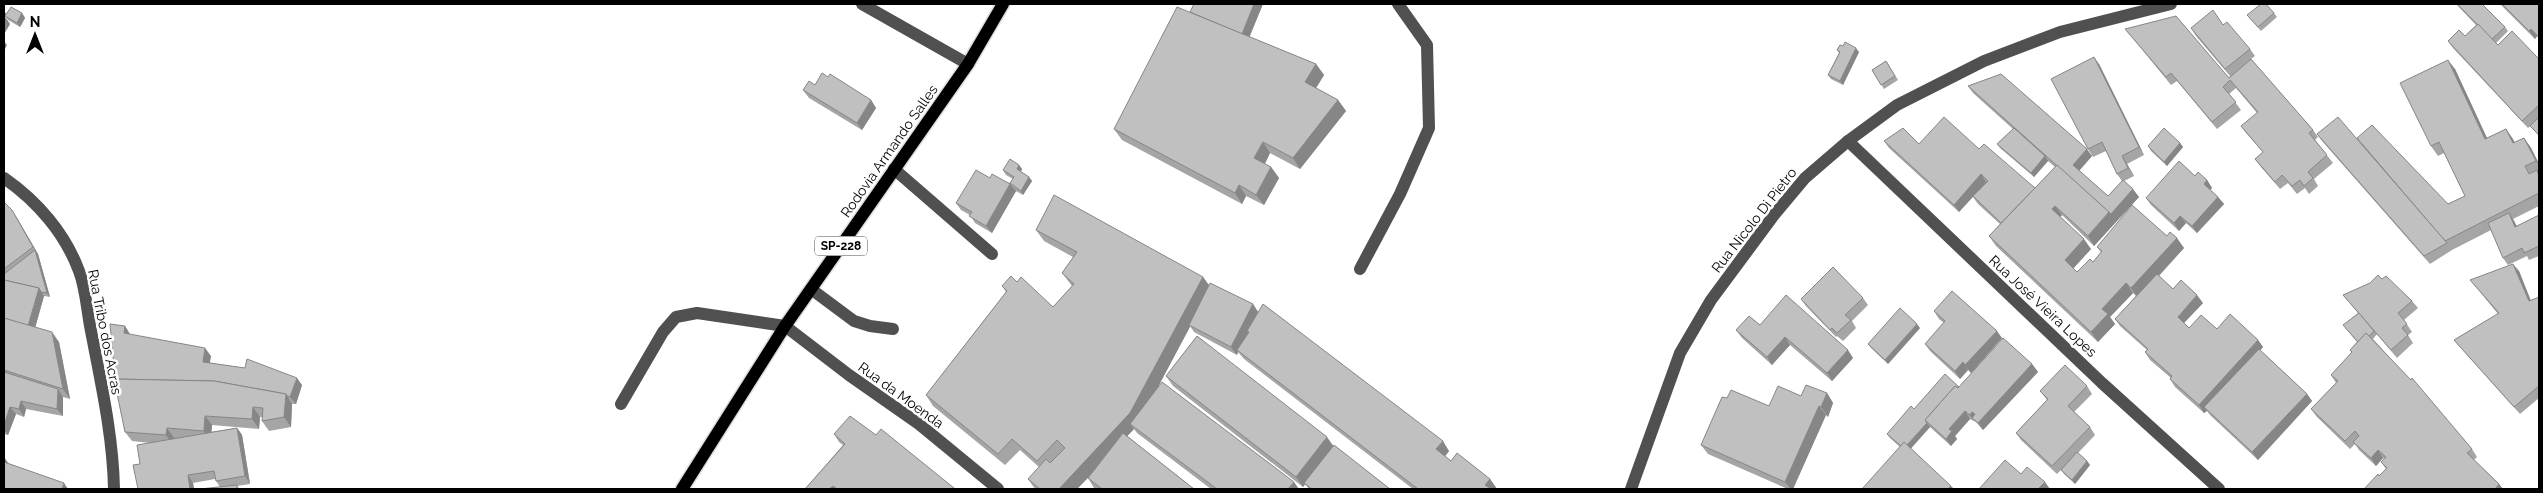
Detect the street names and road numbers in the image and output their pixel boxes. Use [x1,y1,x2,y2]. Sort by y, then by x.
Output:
street label: Rodovia Armando Salles [837,82,941,220]
street label: Rua Nicolo Di Pietro [1708,165,1800,275]
road number: SP-228 [815,237,867,256]
street label: Rua José Vieira Lopes [1986,252,2100,360]
street label: Rua Tribo dos Acras [85,268,125,396]
street label: Rua da Moenda [855,359,947,431]

